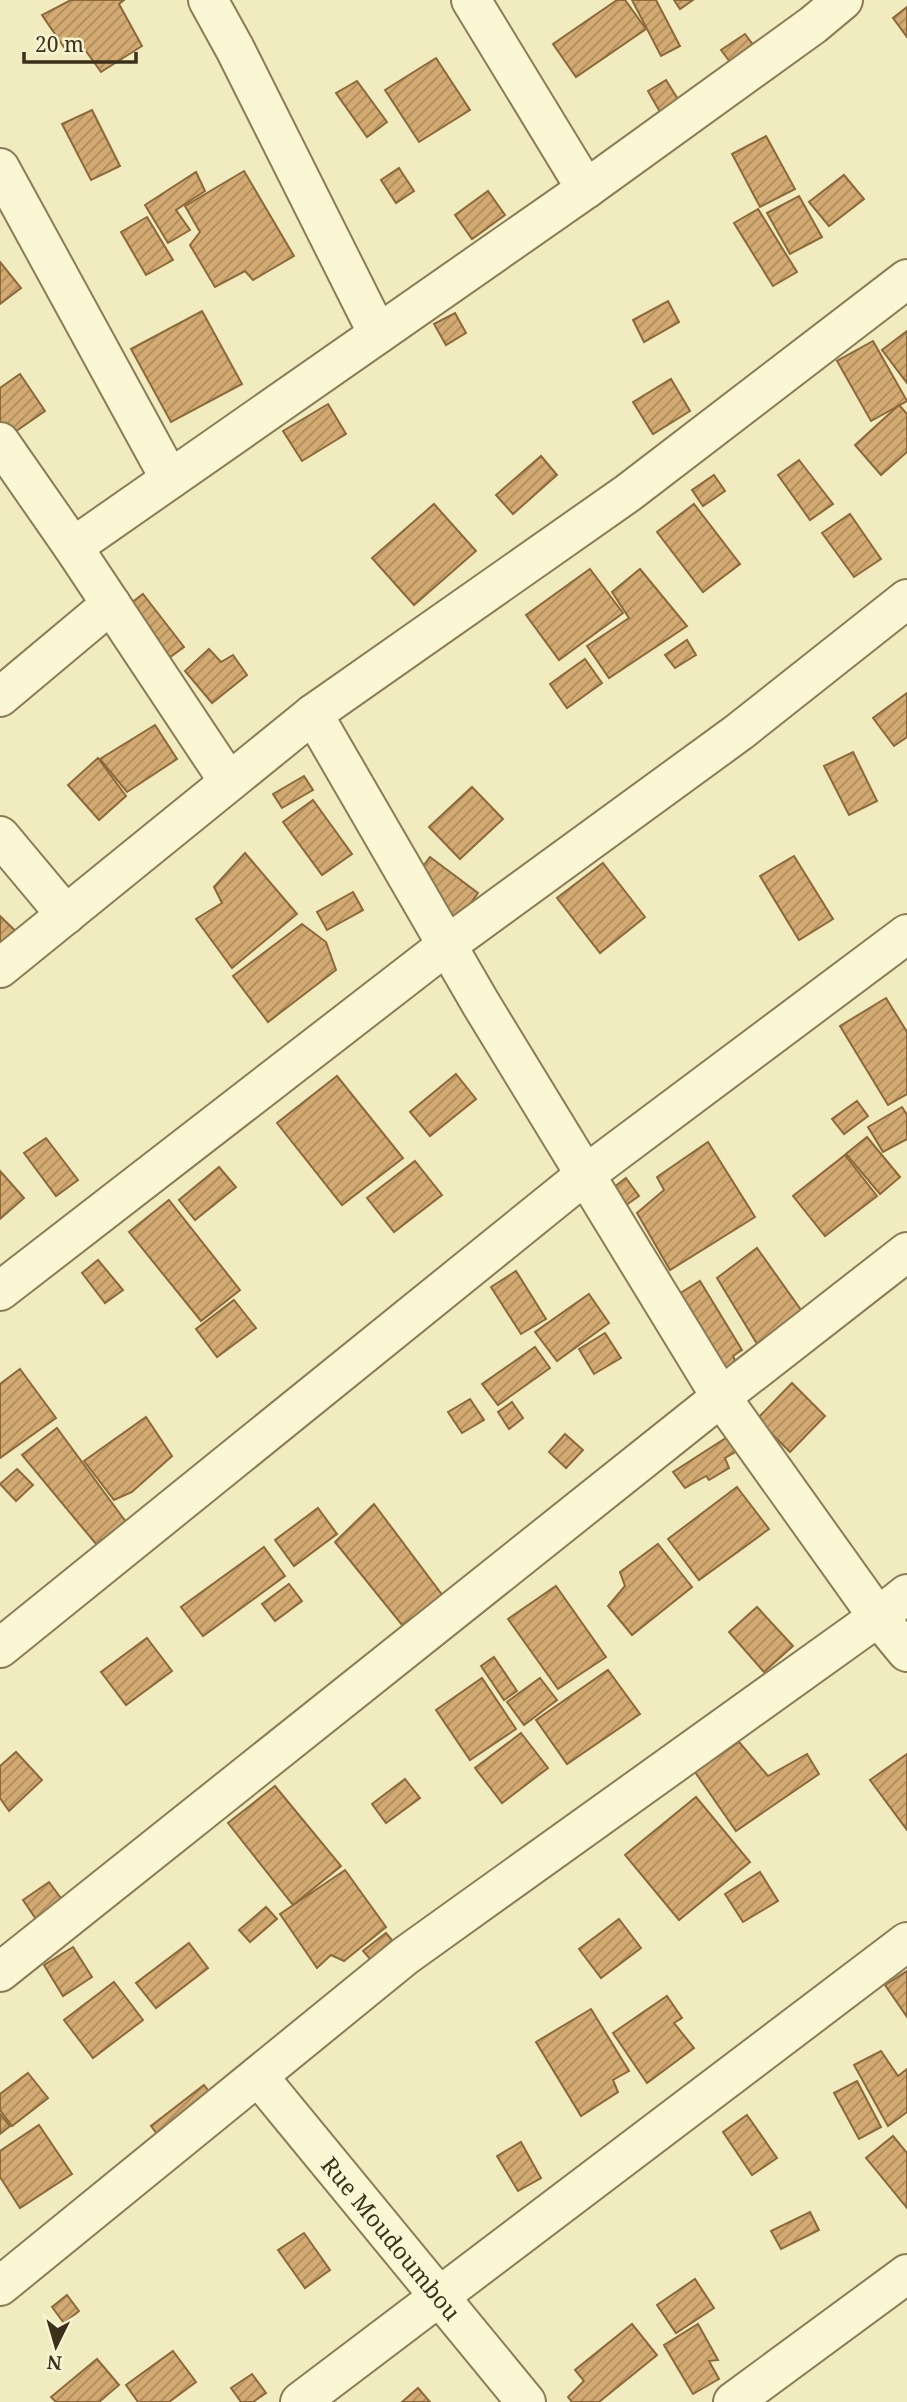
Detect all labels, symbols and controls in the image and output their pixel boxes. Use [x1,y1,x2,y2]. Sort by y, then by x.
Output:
scale bar [24,21,136,65]
text: 20 m [35,30,84,58]
street label: Rue Moudoumbou [314,2150,469,2327]
north arrow [21,2311,91,2381]
text: N [46,2349,63,2377]

